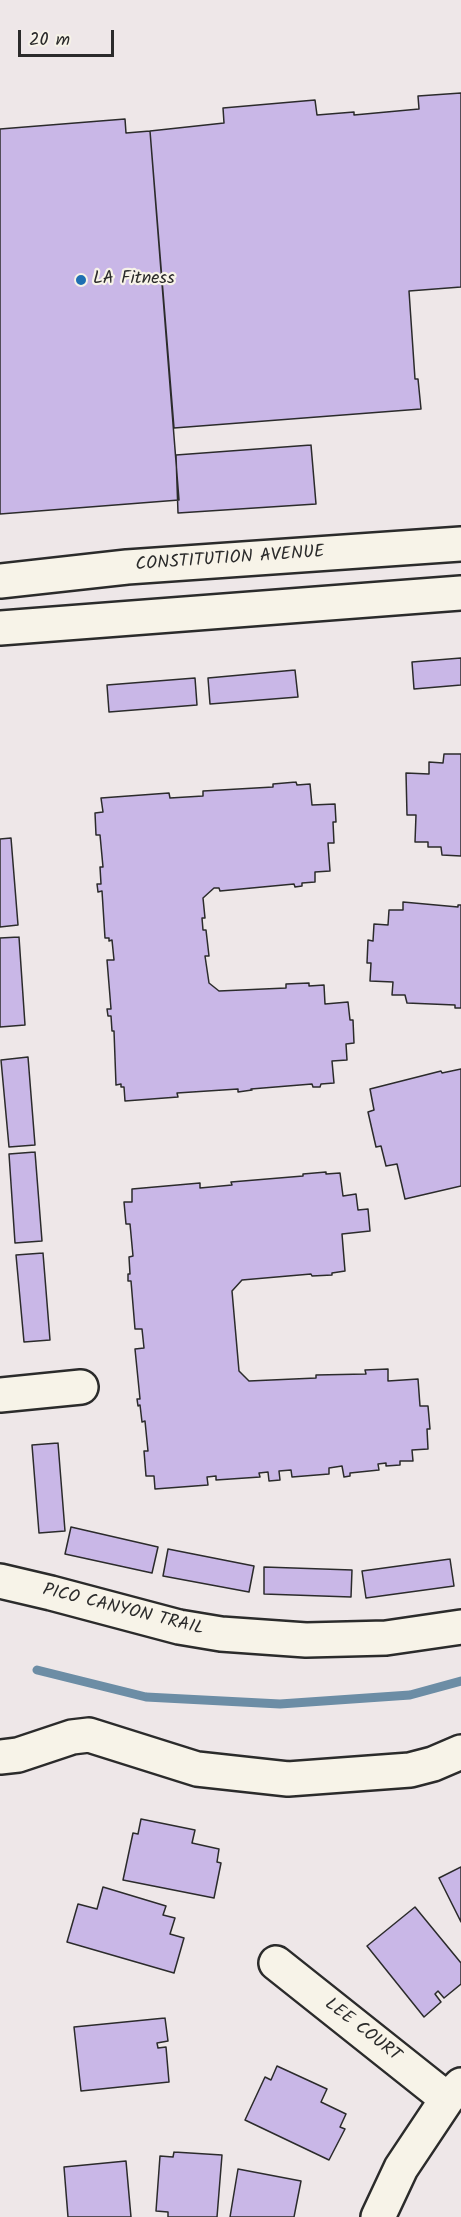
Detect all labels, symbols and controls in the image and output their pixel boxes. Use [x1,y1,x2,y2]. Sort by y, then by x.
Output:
scale bar [21,18,117,56]
text: 20 m [29,26,70,55]
place label: LA Fitness [93,269,175,291]
marker: LA Fitness [74,273,88,287]
street label: CONSTITUTION AVENUE [135,543,325,577]
street label: PICO CANYON TRAIL [40,1580,206,1642]
street label: LEE COURT [320,1995,404,2067]

